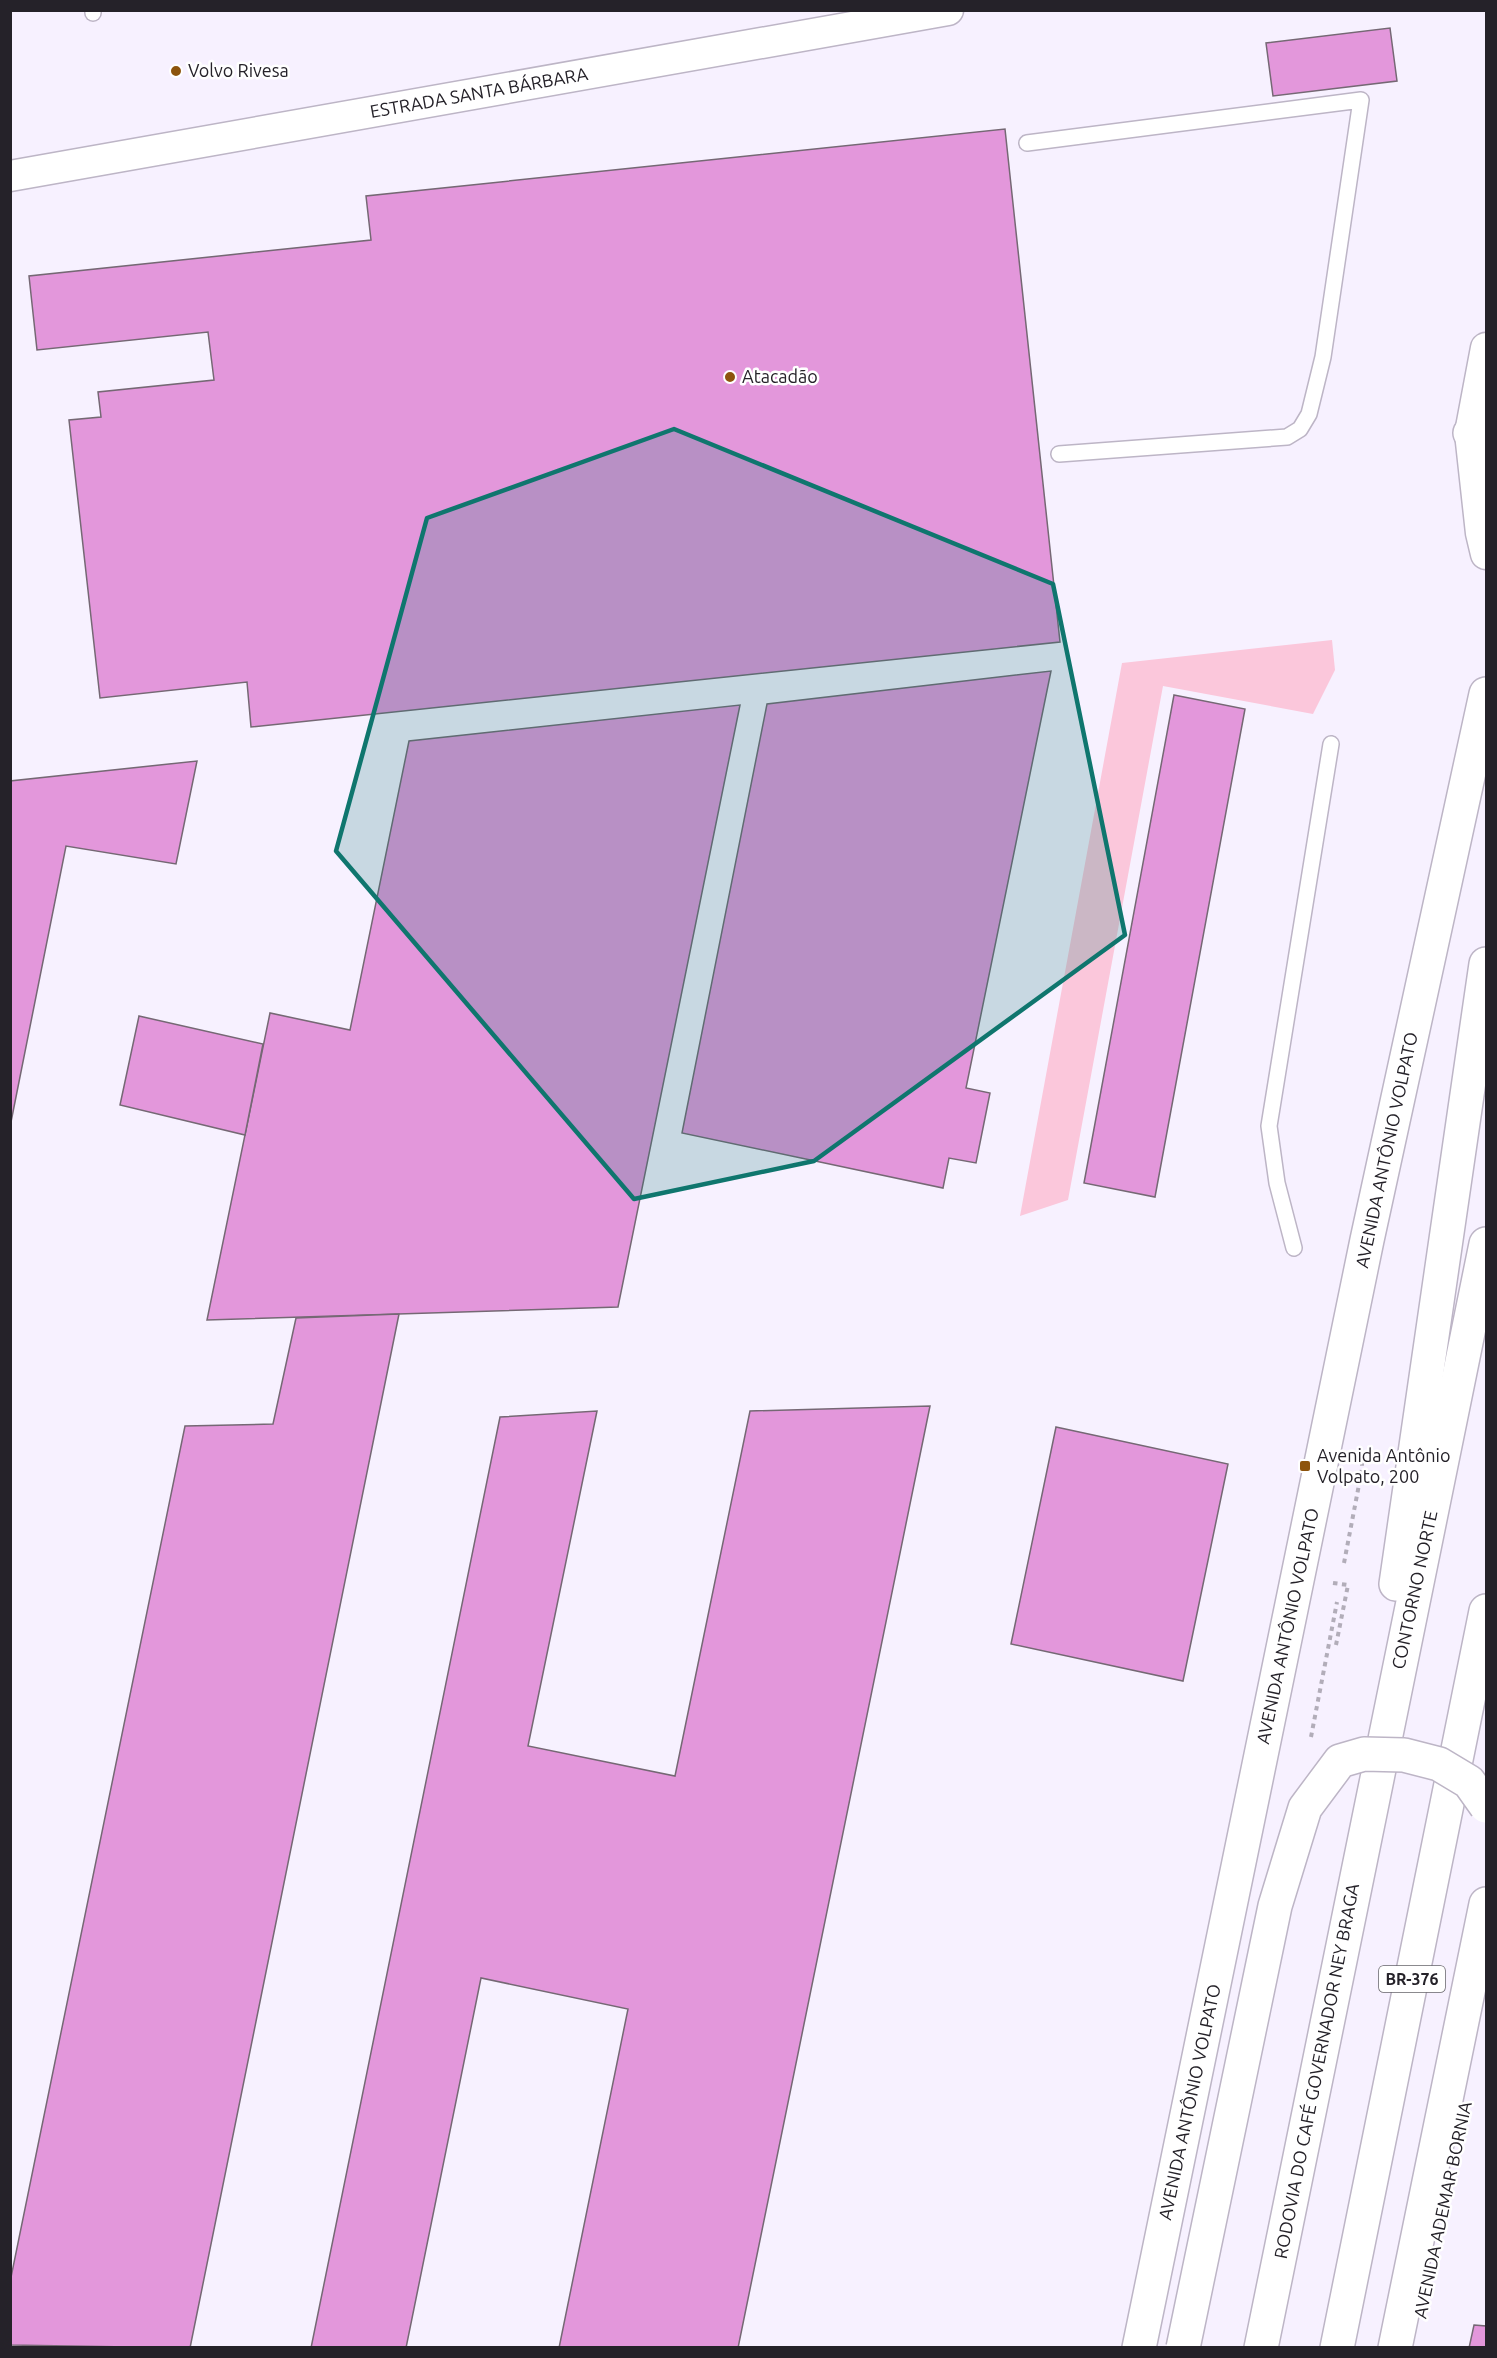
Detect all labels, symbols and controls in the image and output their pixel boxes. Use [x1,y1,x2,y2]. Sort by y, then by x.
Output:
place label: Volvo Rivesa [188,60,289,80]
street label: ESTRADA SANTA BÁRBARA [368,62,590,121]
marker: Volvo Rivesa [169,64,183,78]
place label: Atacadão [742,366,818,386]
marker: Atacadão [723,370,737,384]
street label: AVENIDA ANTÔNIO VOLPATO [1351,1030,1421,1270]
place label: Avenida Antônio Volpato, 200 [1317,1445,1450,1486]
marker: Avenida Antônio Volpato, 200 [1298,1459,1312,1473]
street label: AVENIDA ANTÔNIO VOLPATO [1252,1506,1322,1746]
street label: CONTORNO NORTE [1387,1509,1441,1671]
street label: RODOVIA DO CAFÉ GOVERNADOR NEY BRAGA [1269,1881,1362,2260]
road number: BR-376 [1379,1966,1445,1992]
street label: AVENIDA ANTÔNIO VOLPATO [1154,1982,1224,2222]
street label: AVENIDA ADEMAR BORNIA [1409,2099,1475,2320]

